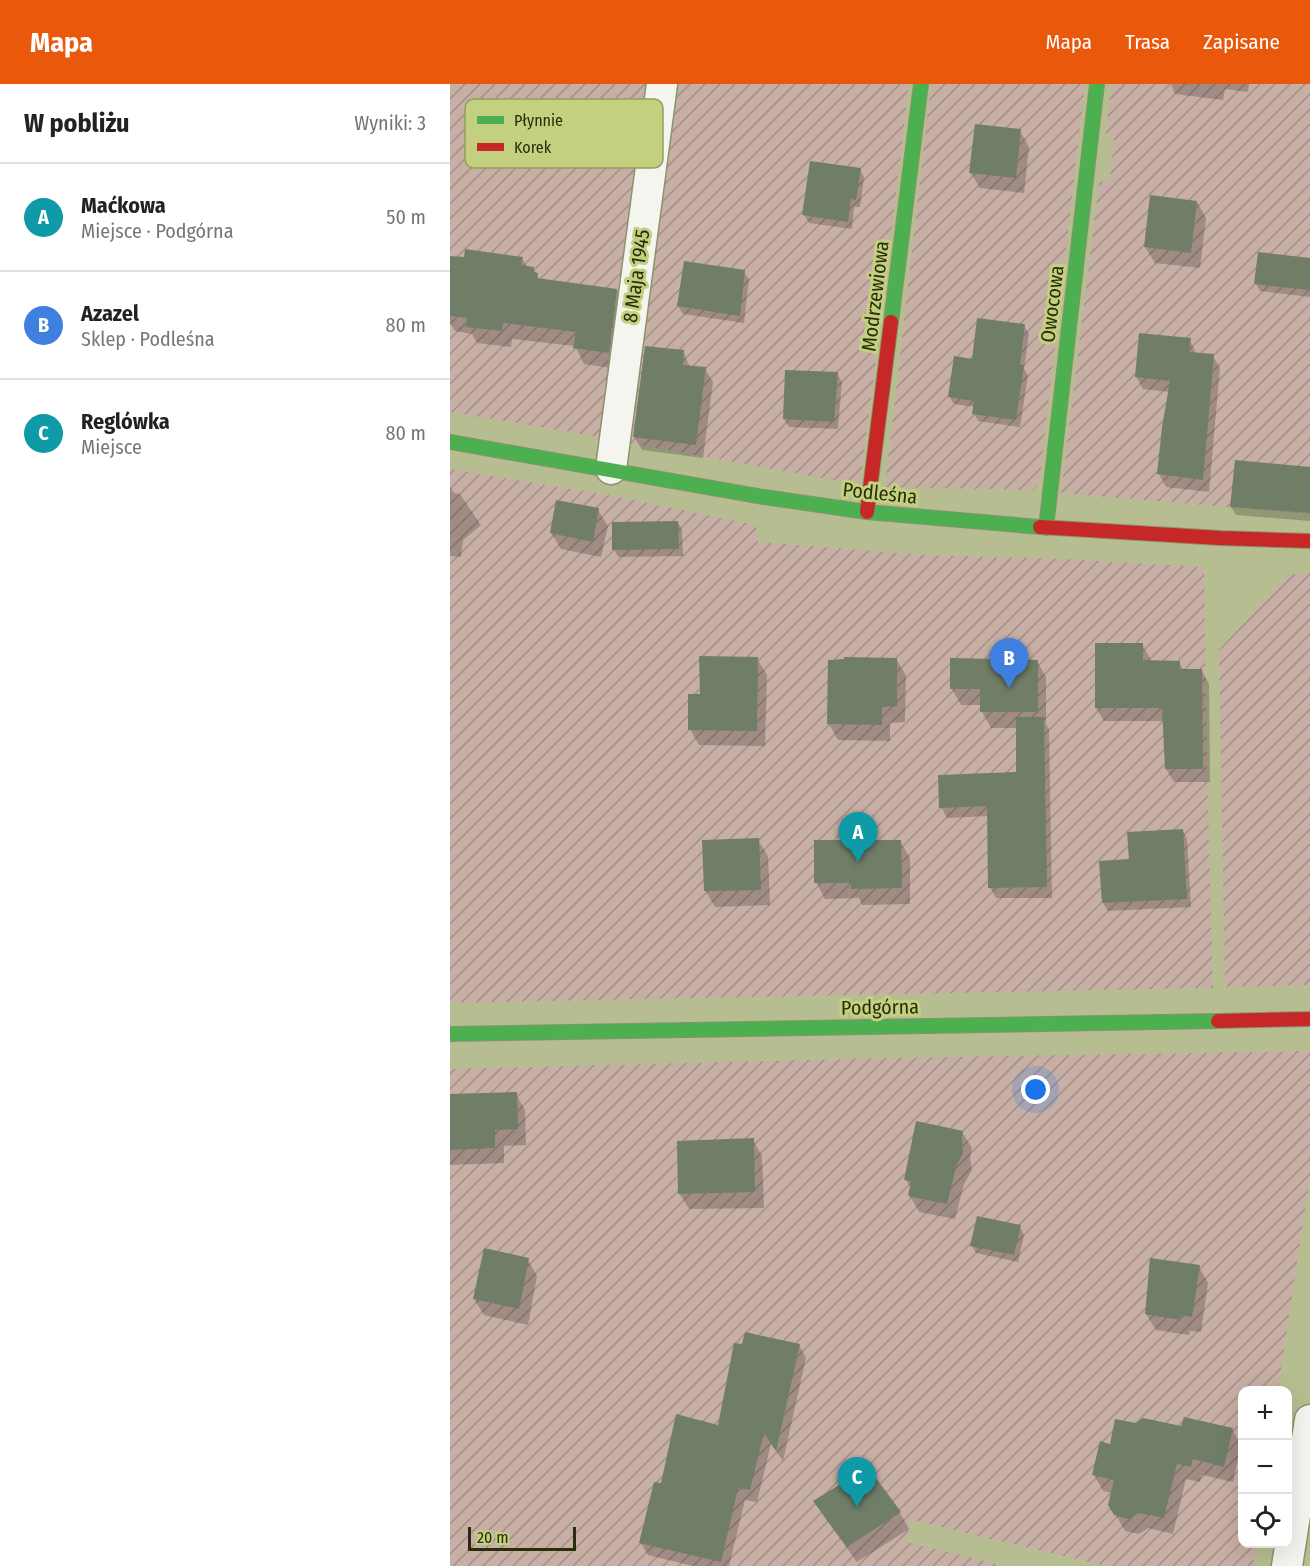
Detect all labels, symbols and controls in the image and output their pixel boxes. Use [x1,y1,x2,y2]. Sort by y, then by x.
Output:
text: Mapa [30,26,93,59]
text: Mapa [1046,29,1092,55]
text: Trasa [1125,29,1170,55]
text: Zapisane [1203,29,1280,55]
legend [465,99,663,168]
text: W pobliżu [24,108,130,139]
text: Wyniki: 3 [354,111,426,135]
text: Płynnie [514,111,563,130]
text: Korek [514,138,552,157]
text: Maćkowa [81,192,166,219]
text: A [38,205,49,229]
text: 50 m [386,205,426,229]
text: Miejsce · Podgórna [81,219,233,243]
street label: 8 Maja 1945 [618,228,654,324]
street label: Modrzewiowa [856,239,894,353]
street label: Owocowa [1035,264,1069,344]
text: Azazel [81,300,139,327]
text: B [38,313,49,337]
text: 80 m [386,313,426,337]
text: Sklep · Podleśna [81,327,215,351]
text: Reglówka [81,408,170,435]
text: C [38,421,49,445]
text: 80 m [386,421,426,445]
text: Miejsce [81,435,142,459]
street label: Podleśna [841,477,919,509]
pin: B [990,638,1028,688]
pin: A [838,812,878,862]
street label: Podgórna [841,994,919,1020]
your location [1021,1075,1050,1104]
map controls [1238,1386,1292,1548]
button: + [1238,1386,1292,1440]
button: − [1238,1440,1292,1494]
pin: C [838,1458,876,1507]
button: locate [1238,1494,1292,1548]
scale bar [468,1524,576,1552]
text: 20 m [477,1528,508,1547]

